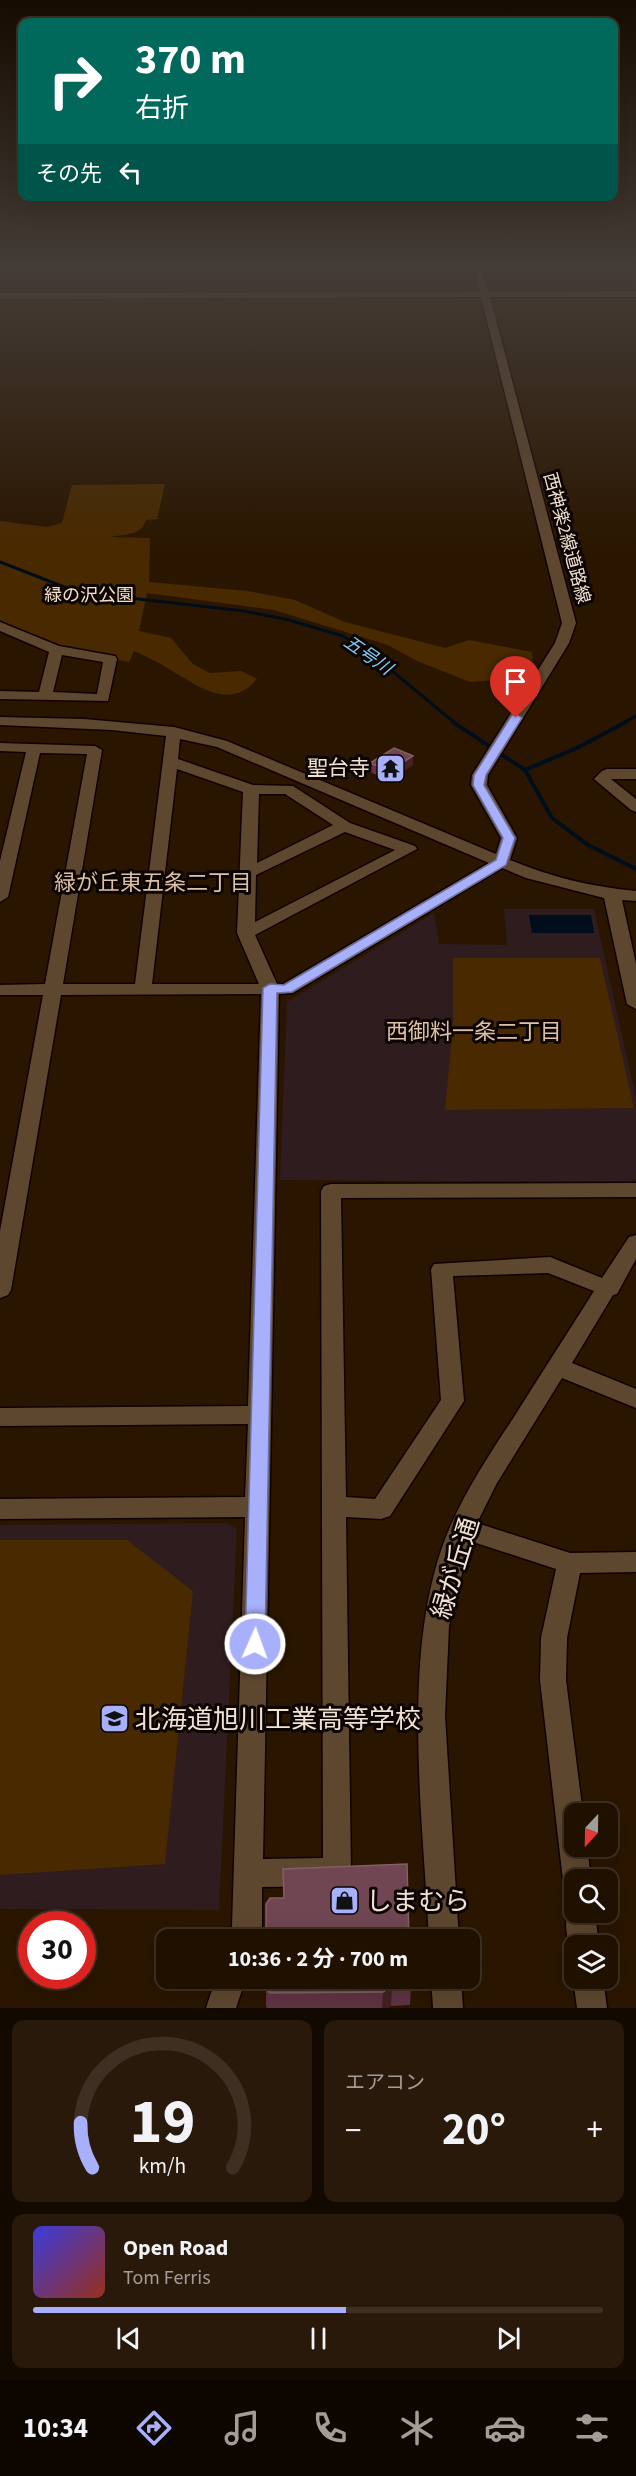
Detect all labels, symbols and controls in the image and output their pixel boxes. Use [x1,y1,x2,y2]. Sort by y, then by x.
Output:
text: 370 m [135,30,246,90]
icon: right [36,42,114,120]
text: 右折 [135,89,189,128]
icon: left [114,156,147,189]
text: その先 [36,158,102,190]
street label: 西神楽2線道路線 [537,470,596,607]
park label: 緑の沢公園 [44,583,134,608]
water label: 五号川 [338,630,399,682]
pin [490,656,541,718]
icon: arrive [499,665,532,698]
temple icon: 聖台寺 [375,752,407,784]
place label: 聖台寺 [307,753,370,783]
district label: 緑が丘東五条二丁目 [54,867,252,899]
district label: 西御料一条二丁目 [386,1016,562,1048]
street label: 緑が丘通 [423,1513,488,1623]
position arrow [223,1612,287,1676]
place label: 北海道旭川工業高等学校 [135,1701,421,1738]
school or university icon: 北海道旭川工業高等学校 [98,1703,130,1735]
north arrow [564,1803,618,1857]
map controls [564,1803,618,1989]
button: search [564,1869,618,1923]
place label: しまむら [366,1883,470,1920]
shop icon: しまむら [329,1885,361,1917]
speed limit sign: 30 [18,1911,96,1989]
button: layers [564,1935,618,1989]
text: 10:36 · 2 分 · 700 m [228,1943,408,1975]
text: エアコン [345,2069,425,2097]
text: 19 [129,2078,195,2167]
text: 20° [442,2098,506,2162]
text: − [345,2107,361,2154]
text: + [587,2107,603,2154]
text: km/h [138,2151,186,2182]
text: Open Road [123,2232,228,2264]
text: Tom Ferris [123,2264,211,2292]
icon: previous [112,2322,145,2355]
icon: pause [302,2322,335,2355]
icon: next [492,2322,525,2355]
icon: directions [133,2407,175,2449]
icon: music [221,2407,263,2449]
icon: phone [309,2407,351,2449]
icon: climate [396,2407,438,2449]
icon: car [484,2407,526,2449]
icon: filters [571,2407,613,2449]
text: 10:34 [23,2409,88,2448]

